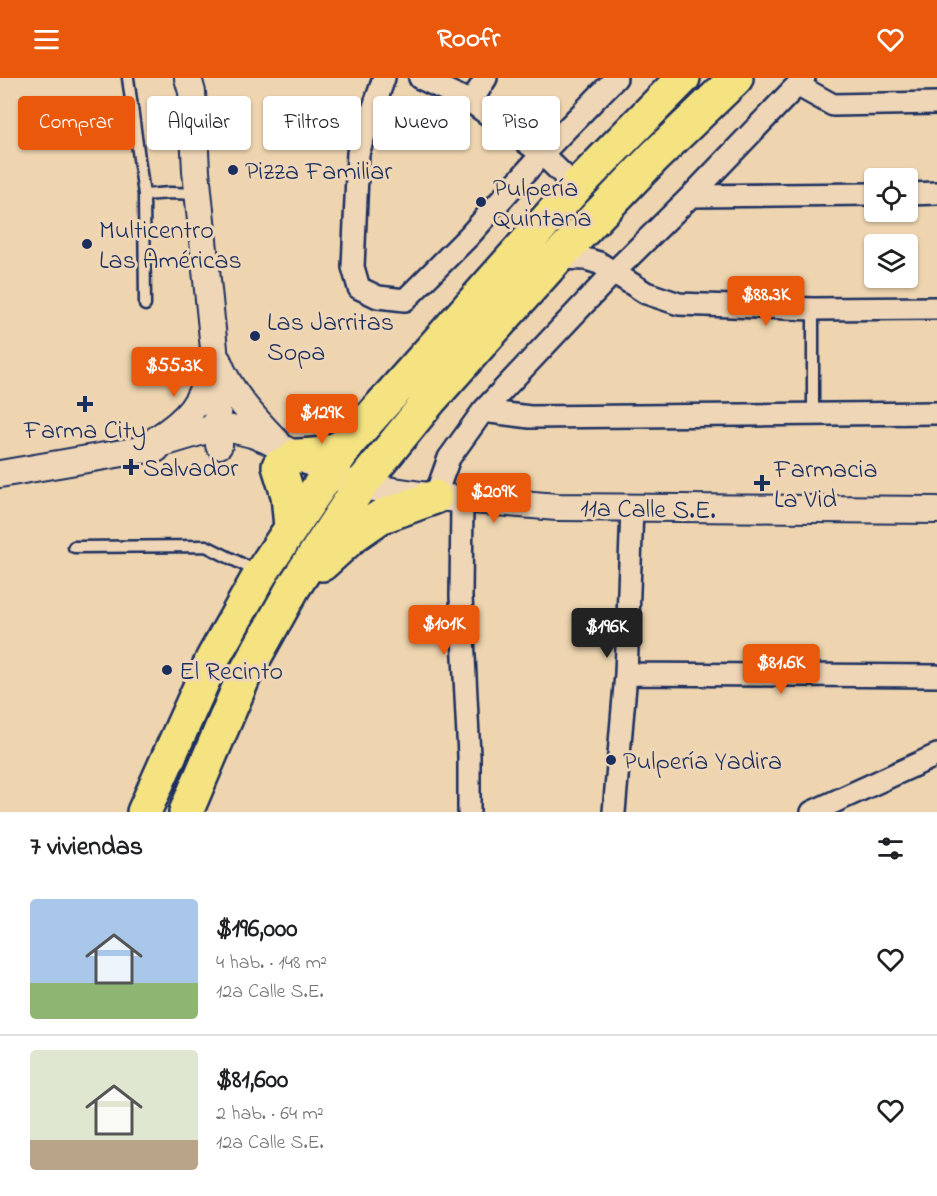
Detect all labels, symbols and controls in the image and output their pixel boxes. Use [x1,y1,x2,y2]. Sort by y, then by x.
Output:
text: Roofr [437,20,500,59]
icon: menu [30,23,63,56]
icon: heart [874,23,907,56]
chip: Comprar [18,96,135,150]
chip: Alquilar [147,96,251,150]
chip: Filtros [263,96,361,150]
chip: Nuevo [373,96,470,150]
chip: Piso [482,96,560,150]
place label: Pizza Familiar [245,154,393,192]
marker: Pizza Familiar [226,163,240,177]
map controls [864,168,918,288]
button: locate [864,168,918,222]
place label: Pulpería Quintana [493,171,592,239]
marker: Pulpería Quintana [474,195,488,209]
place label: Multicentro Las Américas [99,213,242,281]
button: layers [864,234,918,288]
marker: Multicentro Las Américas [80,237,94,251]
pin: $88.3K [717,276,815,327]
text: $88.3K [741,281,791,310]
place label: Las Jarritas Sopa [267,305,394,373]
marker: Las Jarritas Sopa [248,329,262,343]
pin: $55.3K [125,347,223,398]
text: $55.3K [145,352,203,381]
pin: $129K [280,394,364,445]
marker: Farma City [78,397,92,411]
text: $129K [300,399,344,428]
place label: Farma City [23,413,146,451]
place label: Salvador [143,451,239,489]
place label: Farmacia La Vid [773,452,877,520]
marker: Salvador [124,460,138,474]
pin: $209K [452,473,536,524]
marker: Farmacia La Vid [755,476,769,490]
text: $209K [471,478,517,507]
street label: 11a Calle S.E. [580,491,716,531]
pin: $101K [402,605,486,656]
pin: $196K [565,608,649,659]
text: $101K [422,610,466,639]
text: $196K [586,613,628,642]
pin: $81.6K [732,644,830,695]
text: $81.6K [757,649,805,678]
place label: El Recinto [179,654,283,692]
marker: El Recinto [160,663,174,677]
place label: Pulpería Yadira [623,744,782,782]
marker: Pulpería Yadira [604,753,618,767]
text: 7 viviendas [30,829,143,867]
icon: filters [874,832,907,865]
text: $196,000 [216,911,297,949]
icon: home [78,923,150,995]
icon: heart [874,943,907,976]
text: 4 hab. · 148 m² [216,949,327,978]
text: 12a Calle S.E. [216,978,324,1007]
text: $81,600 [216,1062,288,1100]
icon: home [78,1074,150,1146]
icon: heart [874,1094,907,1127]
text: 2 hab. · 64 m² [216,1100,324,1129]
text: 12a Calle S.E. [216,1129,324,1158]

